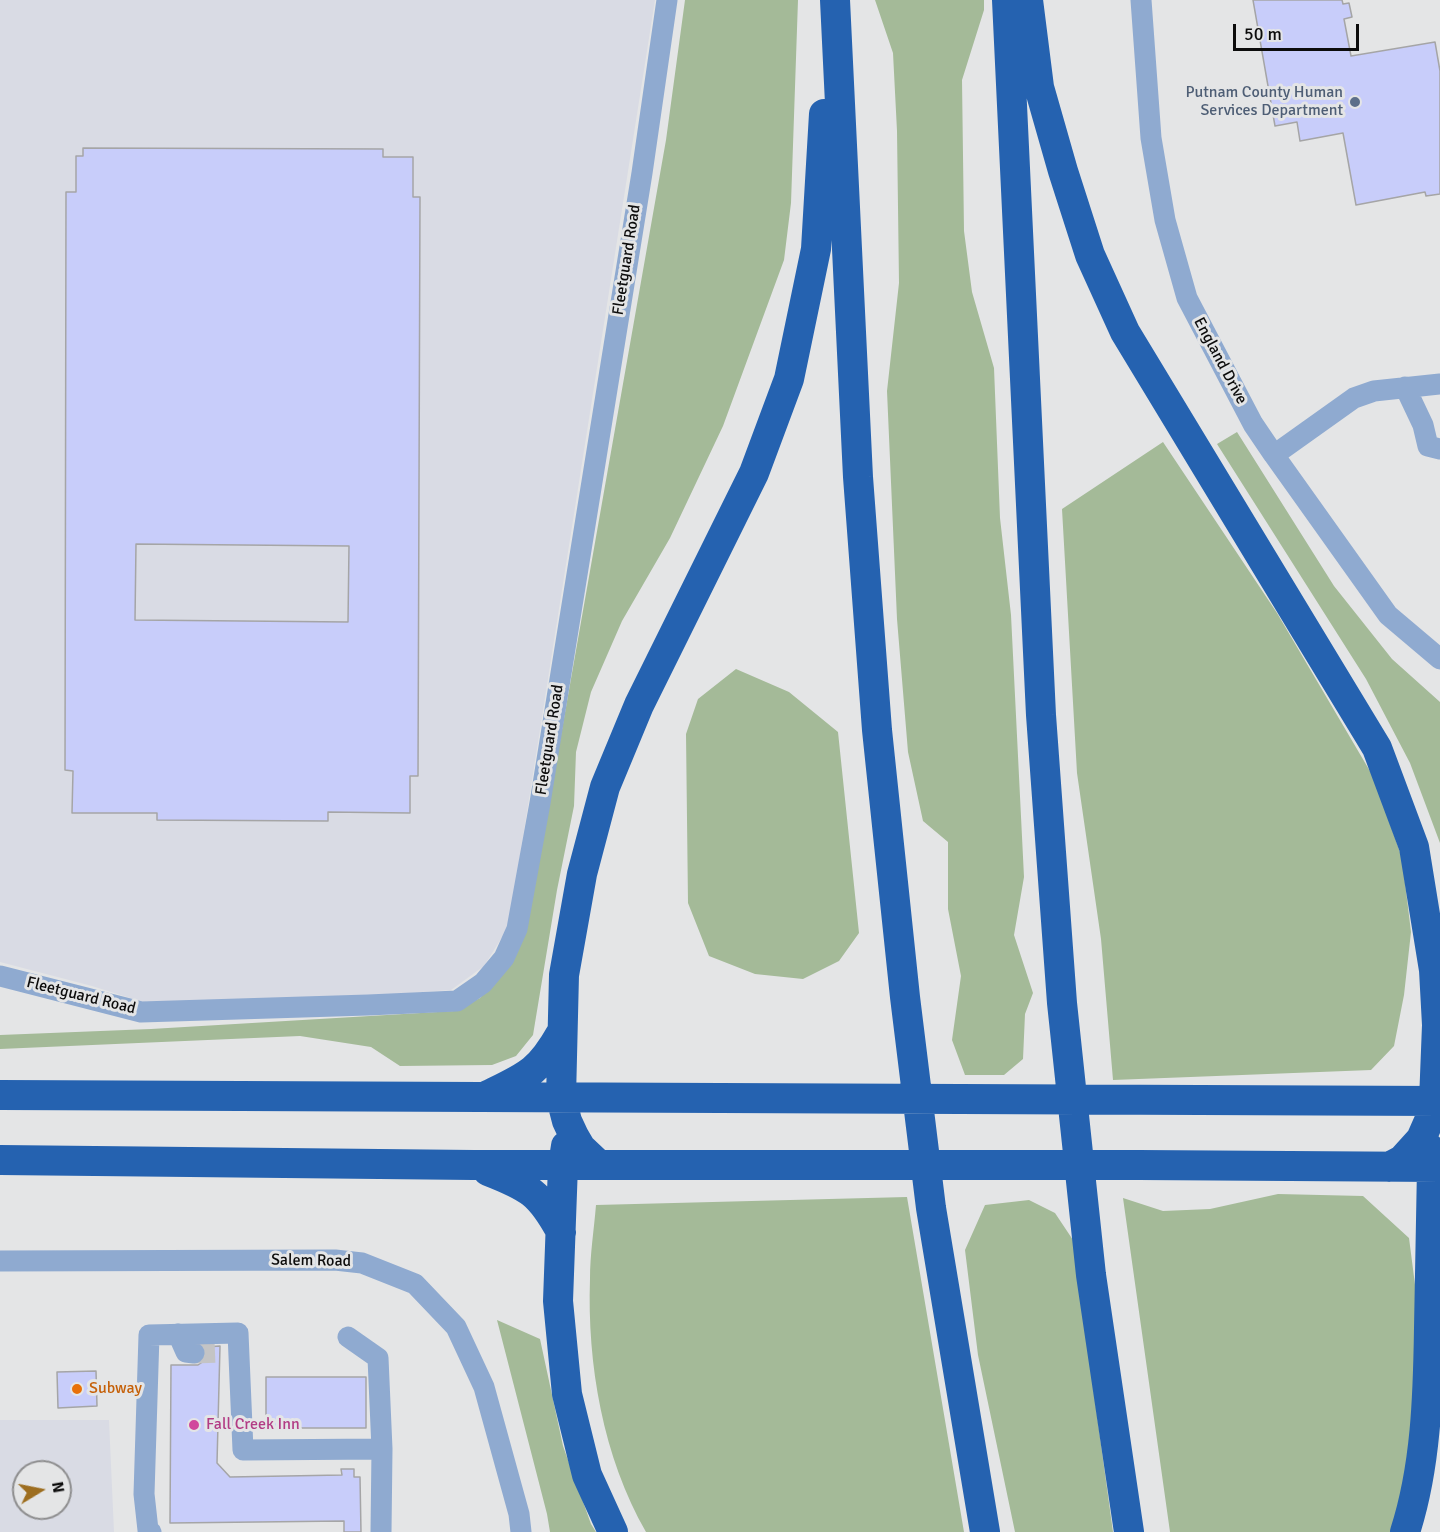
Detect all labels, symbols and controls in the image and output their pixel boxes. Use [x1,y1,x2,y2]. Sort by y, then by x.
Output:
scale bar [1236,12,1362,50]
text: 50 m [1244,23,1282,45]
place label: Putnam County Human Services Department [1186,83,1343,121]
marker: Putnam County Human Services Department [1348,95,1362,109]
street label: Fleetguard Road [609,203,645,317]
street label: England Drive [1189,314,1251,408]
street label: Fleetguard Road [532,683,568,797]
street label: Fleetguard Road [24,973,138,1019]
street label: Salem Road [271,1251,351,1271]
place label: Subway [89,1379,142,1399]
marker: Subway [70,1382,84,1396]
place label: Fall Creek Inn [206,1415,300,1435]
marker: Fall Creek Inn [187,1418,201,1432]
north arrow [12,1460,72,1520]
text: N [47,1480,69,1494]

